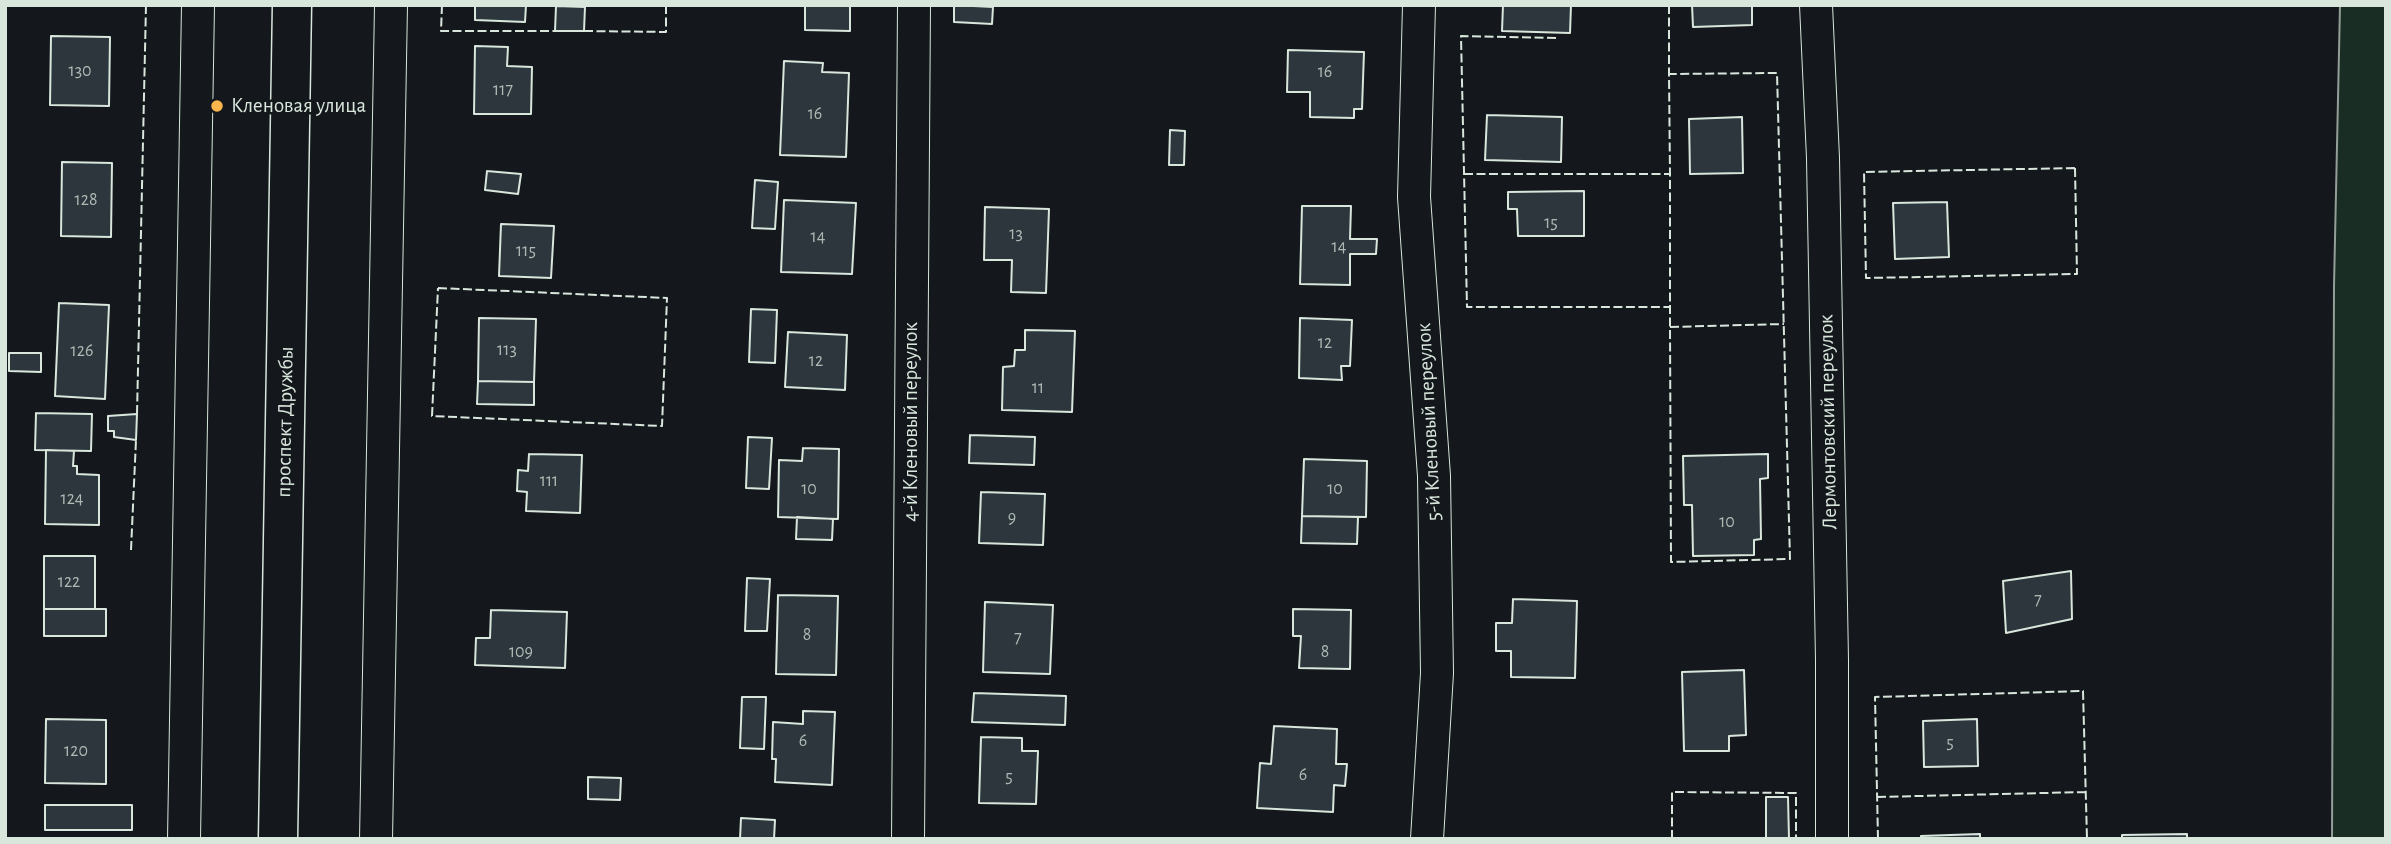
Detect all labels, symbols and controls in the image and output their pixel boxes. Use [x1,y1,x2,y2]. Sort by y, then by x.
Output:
house number: 130 [68,60,92,82]
house number: 16 [1318,61,1332,83]
house number: 117 [493,79,513,101]
place label: Кленовая улица [231,93,366,119]
marker: Кленовая улица [209,98,225,114]
house number: 16 [808,103,822,125]
house number: 128 [75,189,97,211]
house number: 15 [1544,212,1558,234]
house number: 13 [1009,223,1023,245]
house number: 14 [811,226,825,248]
house number: 14 [1332,236,1346,258]
house number: 115 [516,240,536,262]
street label: Лермонтовский переулок [1814,314,1842,530]
street label: 4-й Кленовый переулок [898,322,924,522]
street label: 5-й Кленовый переулок [1411,322,1447,522]
house number: 12 [1318,332,1332,354]
house number: 113 [497,339,517,361]
house number: 126 [71,340,93,362]
street label: проспект Дружбы [271,346,299,498]
house number: 12 [809,350,823,372]
house number: 11 [1032,377,1044,399]
house number: 111 [540,470,558,492]
house number: 10 [801,478,817,500]
house number: 10 [1327,478,1343,500]
house number: 124 [60,488,84,510]
house number: 9 [1008,507,1016,529]
house number: 10 [1719,511,1735,533]
house number: 122 [58,571,80,593]
house number: 7 [2034,589,2042,611]
house number: 8 [803,624,811,646]
house number: 7 [1014,627,1022,649]
house number: 109 [509,641,533,663]
house number: 8 [1321,641,1329,663]
house number: 6 [799,730,807,752]
house number: 5 [1946,732,1954,754]
house number: 120 [64,740,88,762]
house number: 6 [1299,764,1307,786]
house number: 5 [1005,766,1013,788]

